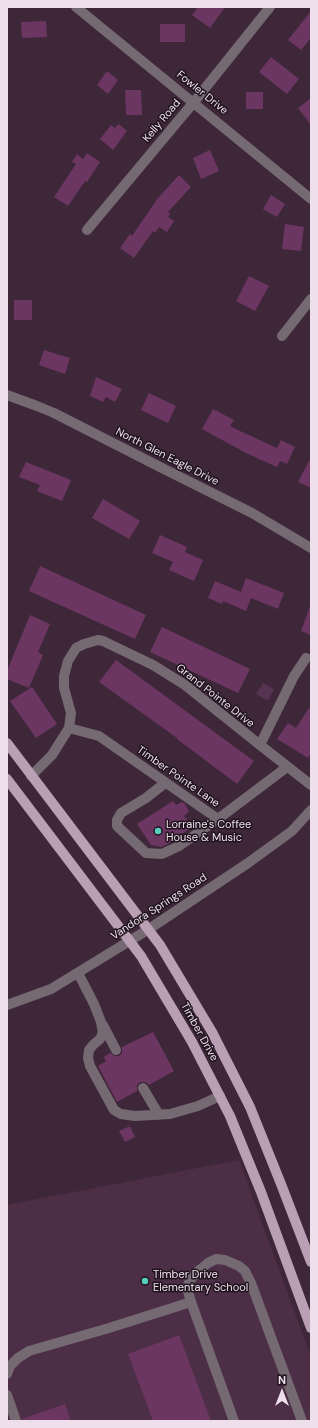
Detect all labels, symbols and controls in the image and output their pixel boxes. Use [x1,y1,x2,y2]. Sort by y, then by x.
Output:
street label: Fowler Drive [174,68,230,118]
street label: Kelly Road [140,97,184,145]
street label: North Glen Eagle Drive [113,425,221,489]
street label: Grand Pointe Drive [173,661,257,731]
street label: Timber Pointe Lane [134,744,222,810]
place label: Lorraine's Coffee House & Music [166,818,251,844]
marker: Lorraine's Coffee House & Music [153,826,163,836]
street label: Vandora Springs Road [108,871,210,943]
street label: Timber Drive [178,1000,220,1064]
place label: Timber Drive Elementary School [153,1268,248,1294]
marker: Timber Drive Elementary School [140,1276,150,1286]
north arrow [262,1372,302,1412]
text: N [278,1373,286,1387]

